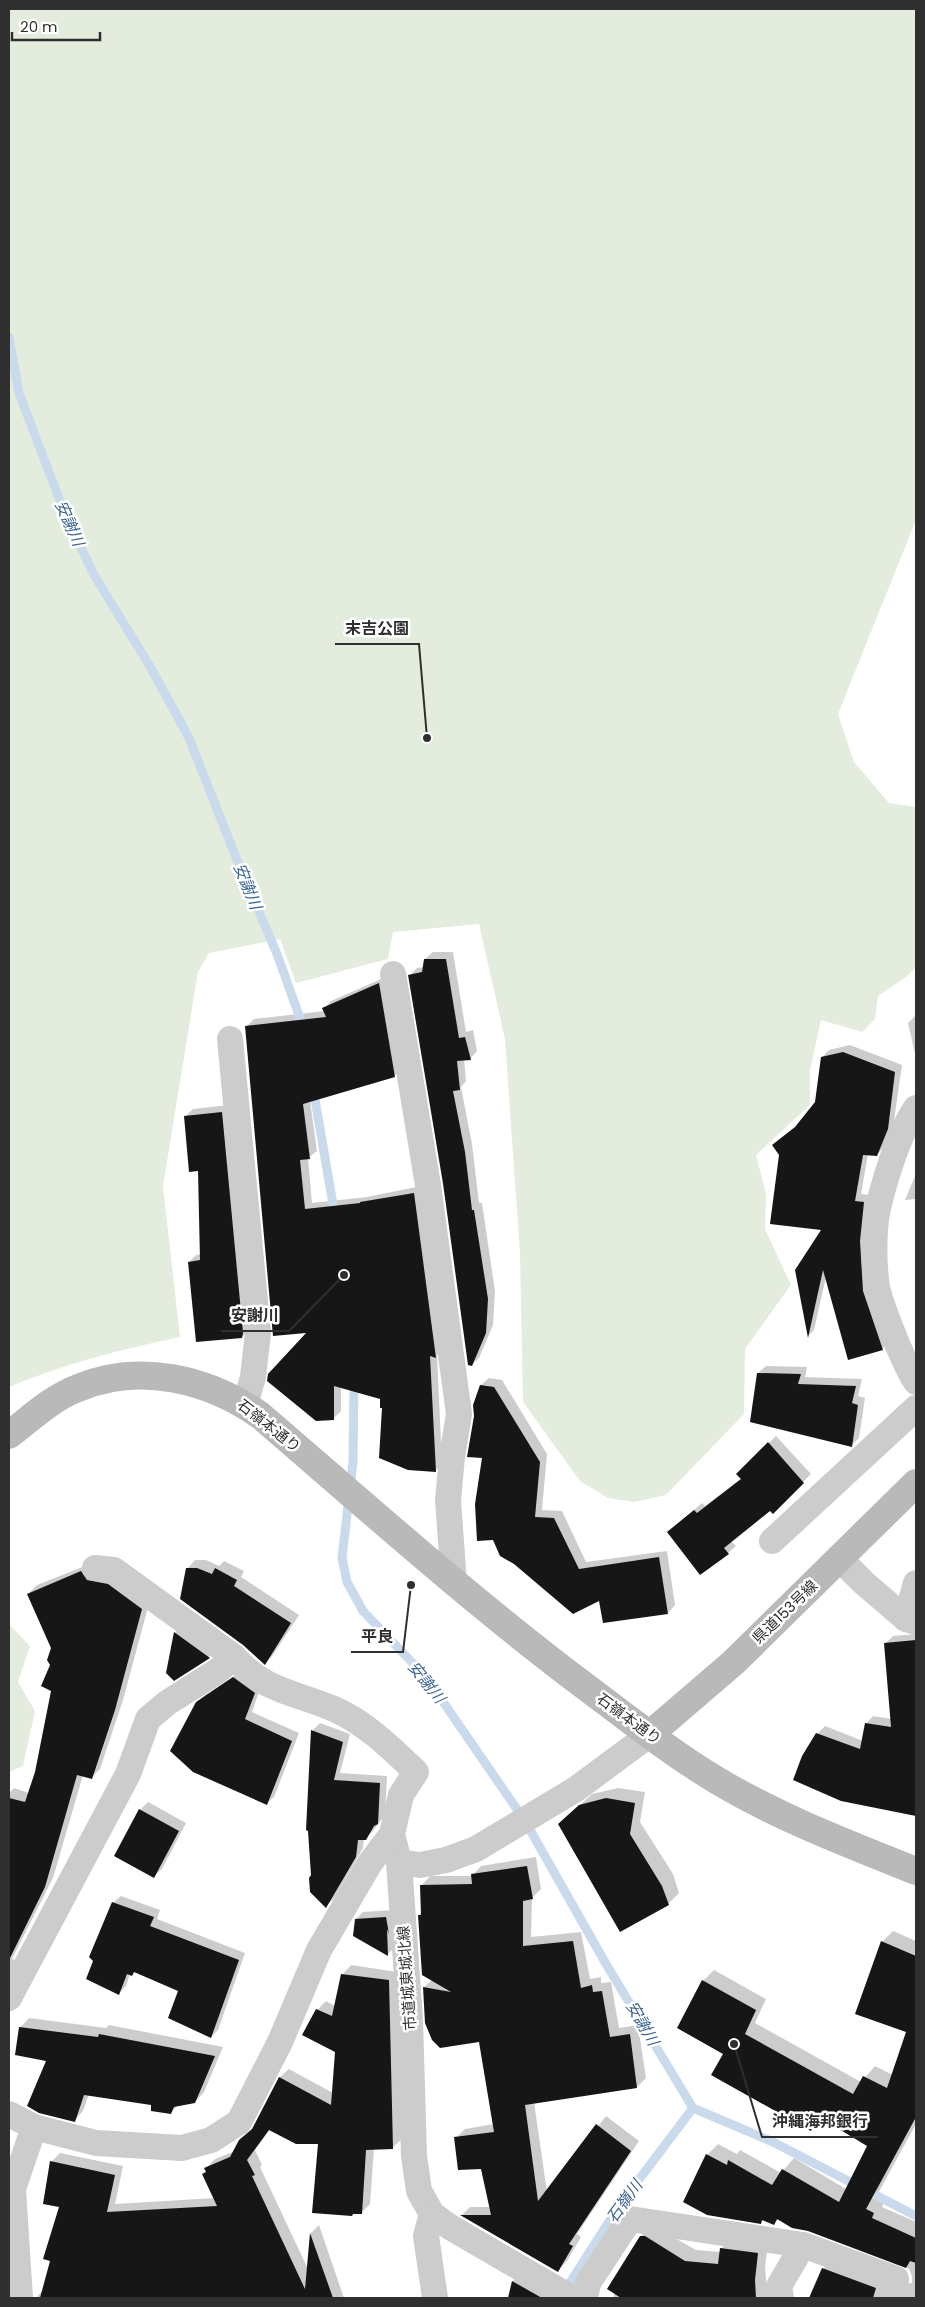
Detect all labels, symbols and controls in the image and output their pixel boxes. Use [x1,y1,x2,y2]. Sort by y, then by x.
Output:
scale bar [12,10,100,42]
text: 20 m [20,16,58,37]
water label: 安謝川 [49,497,91,552]
callout: 末吉公園 [335,613,419,644]
text: 末吉公園 [345,617,409,640]
water label: 安謝川 [228,860,268,915]
callout: 安謝川 [221,1300,289,1331]
text: 安謝川 [231,1304,279,1327]
street label: 石嶺本通り [233,1394,305,1457]
street label: 県道153号線 [747,1575,822,1648]
callout: 平良 [351,1621,403,1652]
text: 平良 [361,1625,393,1648]
water label: 安謝川 [403,1656,452,1710]
street label: 石嶺本通り [593,1688,666,1749]
street label: 市道城東城北線 [392,1925,421,2031]
water label: 安謝川 [621,1997,666,2052]
callout: 沖縄海邦銀行 [762,2106,878,2137]
text: 沖縄海邦銀行 [772,2110,868,2133]
water label: 石嶺川 [601,2174,649,2227]

